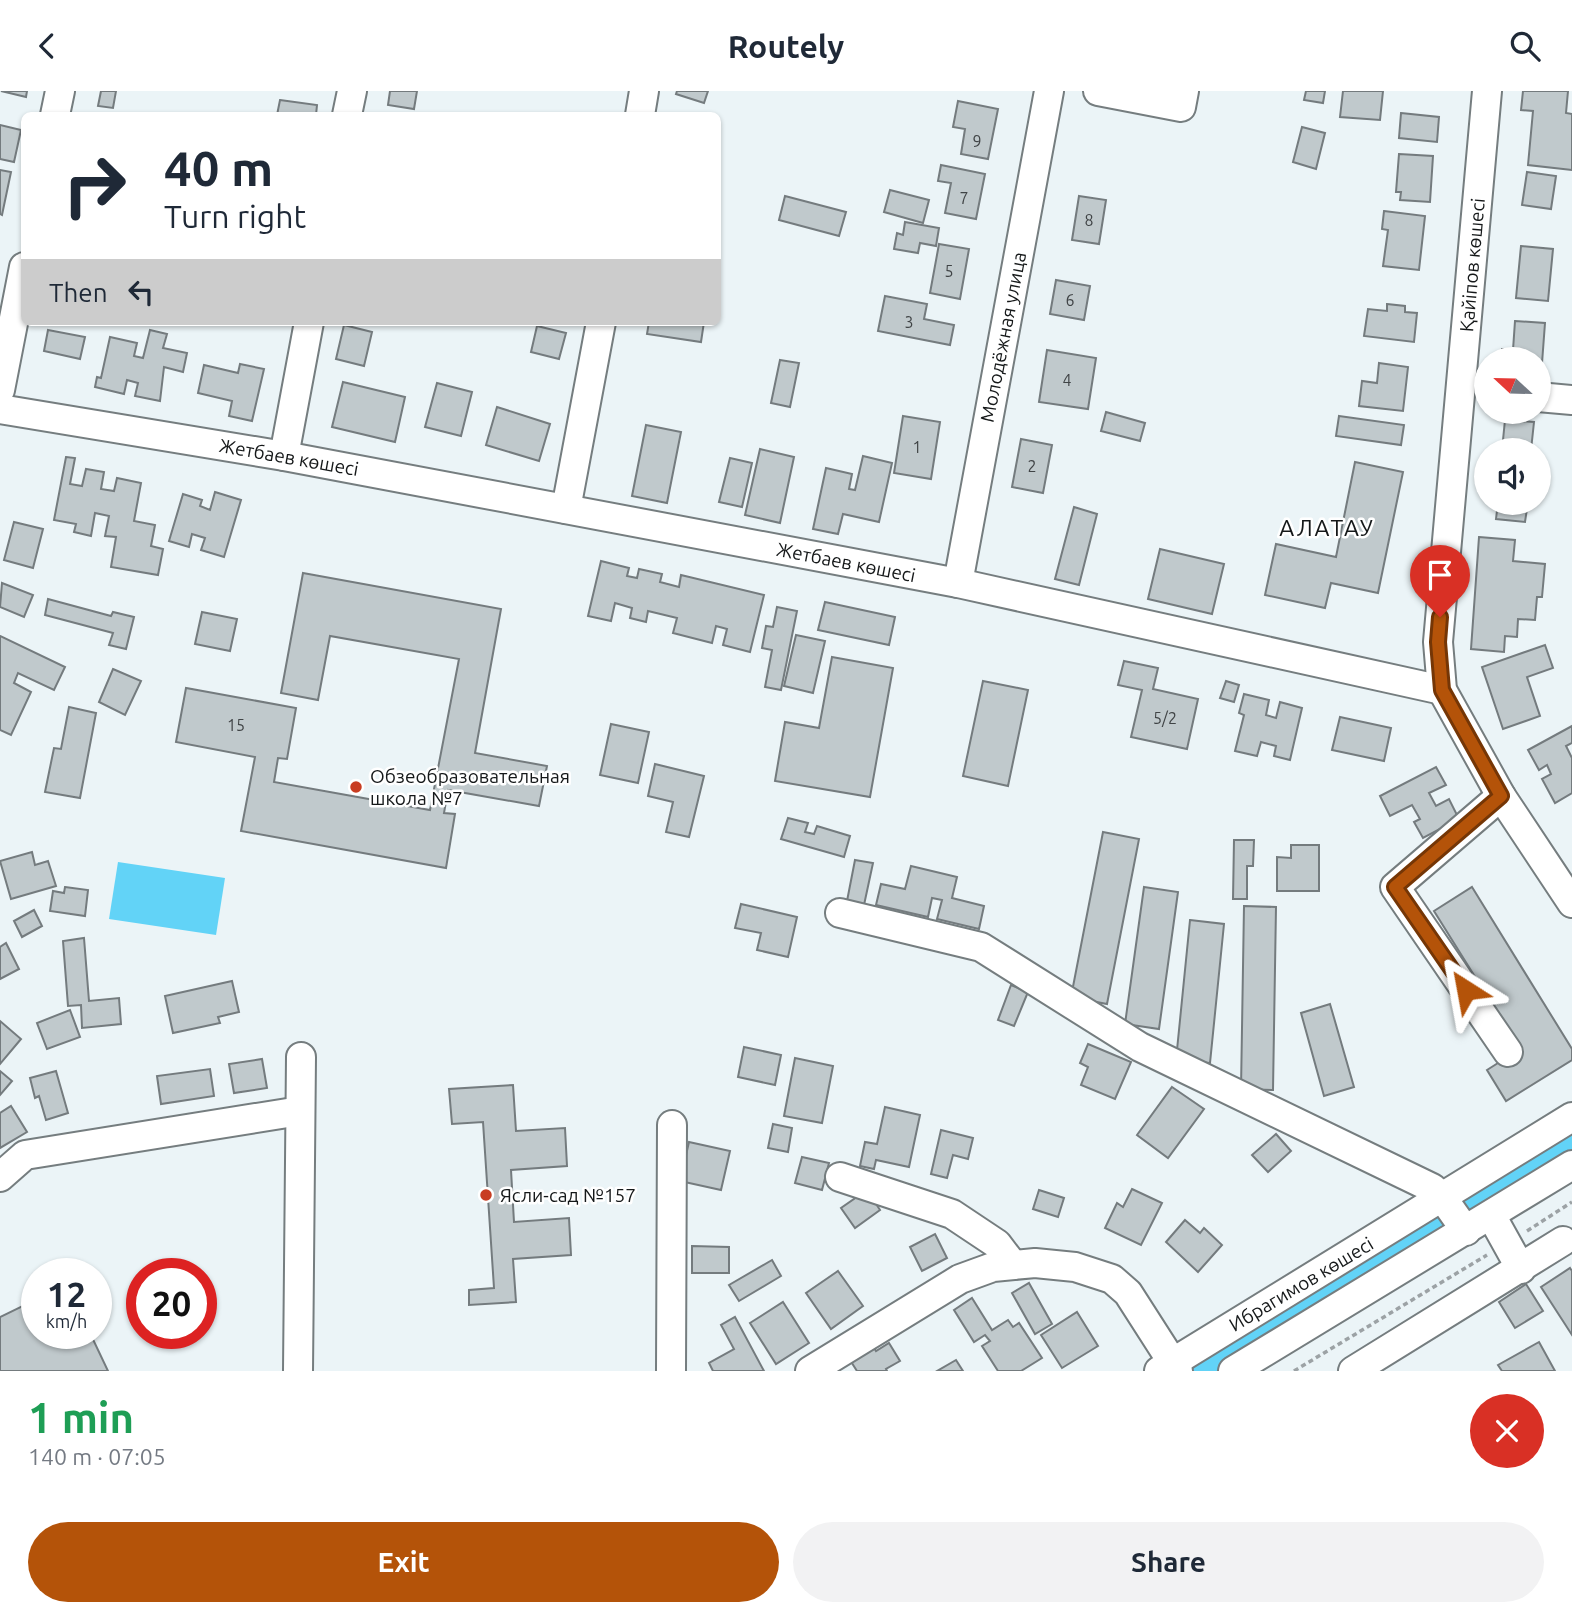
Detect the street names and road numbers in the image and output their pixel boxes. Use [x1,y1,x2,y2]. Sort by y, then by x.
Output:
street label: Қайіпов көшесі [1455,197,1489,333]
street label: Молодёжная улица [976,250,1030,424]
street label: Жетбаев көшесі [218,434,360,480]
street label: Жетбаев көшесі [775,538,917,586]
street label: Ибрагимов көшесі [1225,1232,1377,1336]

